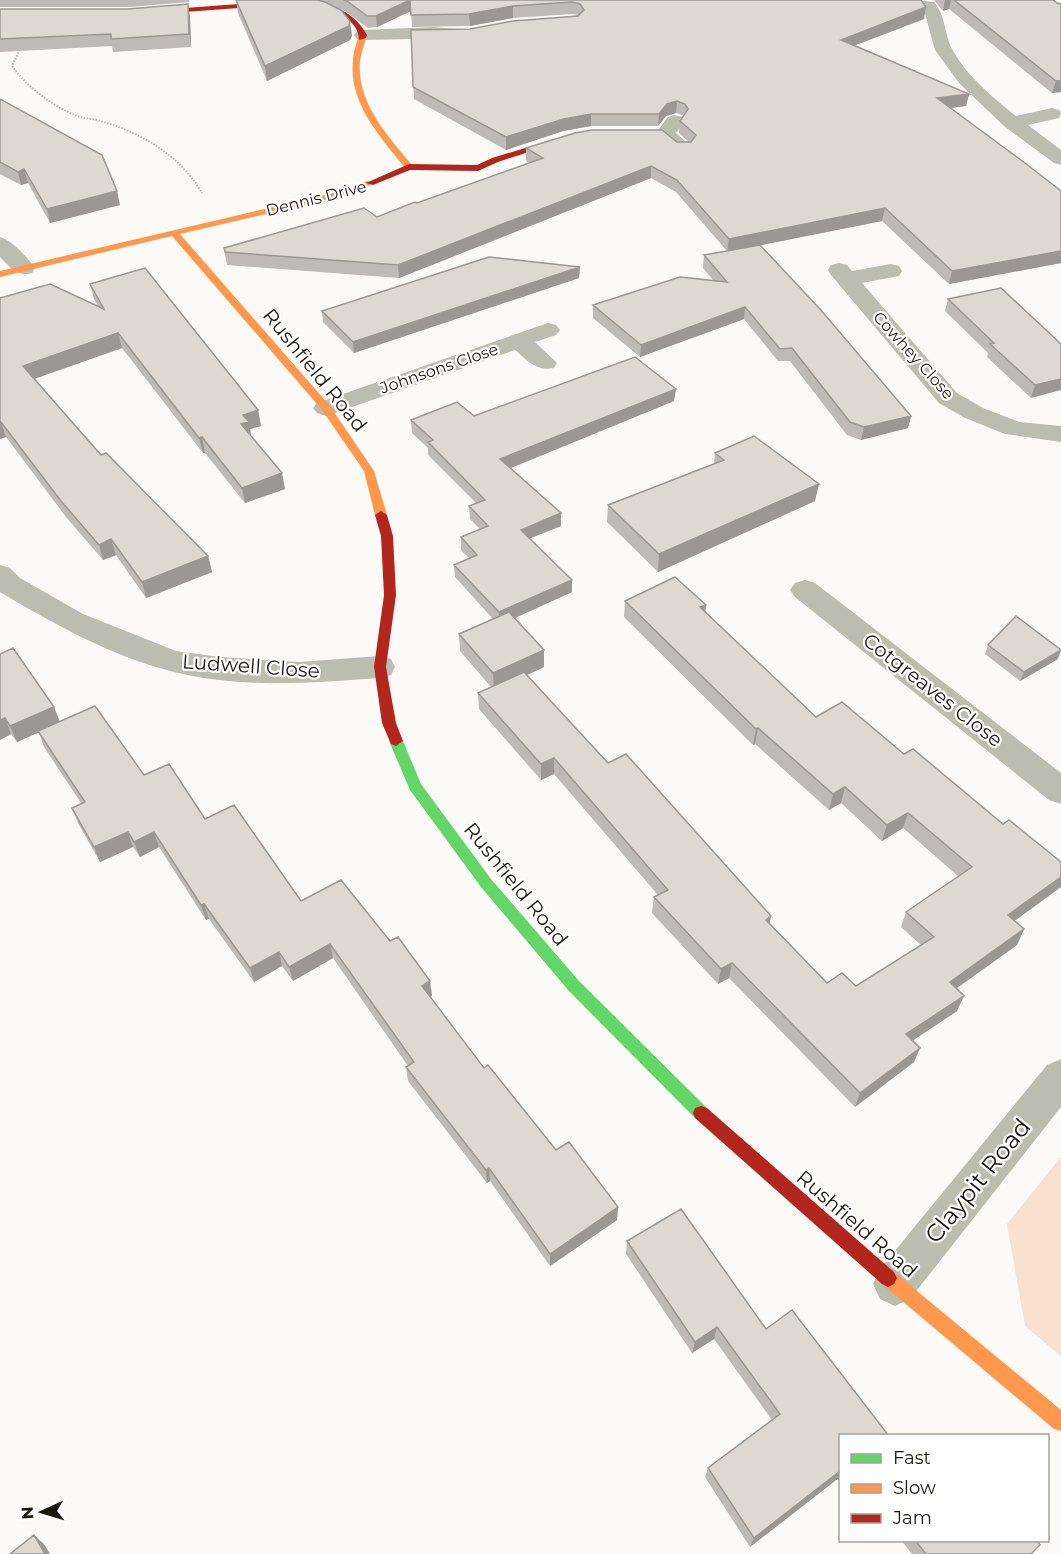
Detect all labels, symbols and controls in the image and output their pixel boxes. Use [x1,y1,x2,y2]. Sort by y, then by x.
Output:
street label: Dennis Drive [264,177,368,220]
street label: Rushfield Road [258,303,372,437]
street label: Cowhey Close [869,308,958,403]
street label: Johnsons Close [377,339,501,398]
street label: Cotgreaves Close [858,628,1008,752]
street label: Ludwell Close [181,649,321,683]
street label: Rushfield Road [459,817,573,951]
street label: Claypit Road [919,1113,1037,1249]
street label: Rushfield Road [792,1165,922,1283]
legend [839,1434,1049,1542]
text: Fast [893,1447,931,1469]
text: Slow [893,1477,936,1499]
north arrow [12,1482,72,1542]
text: N [18,1506,37,1520]
text: Jam [892,1507,932,1529]

